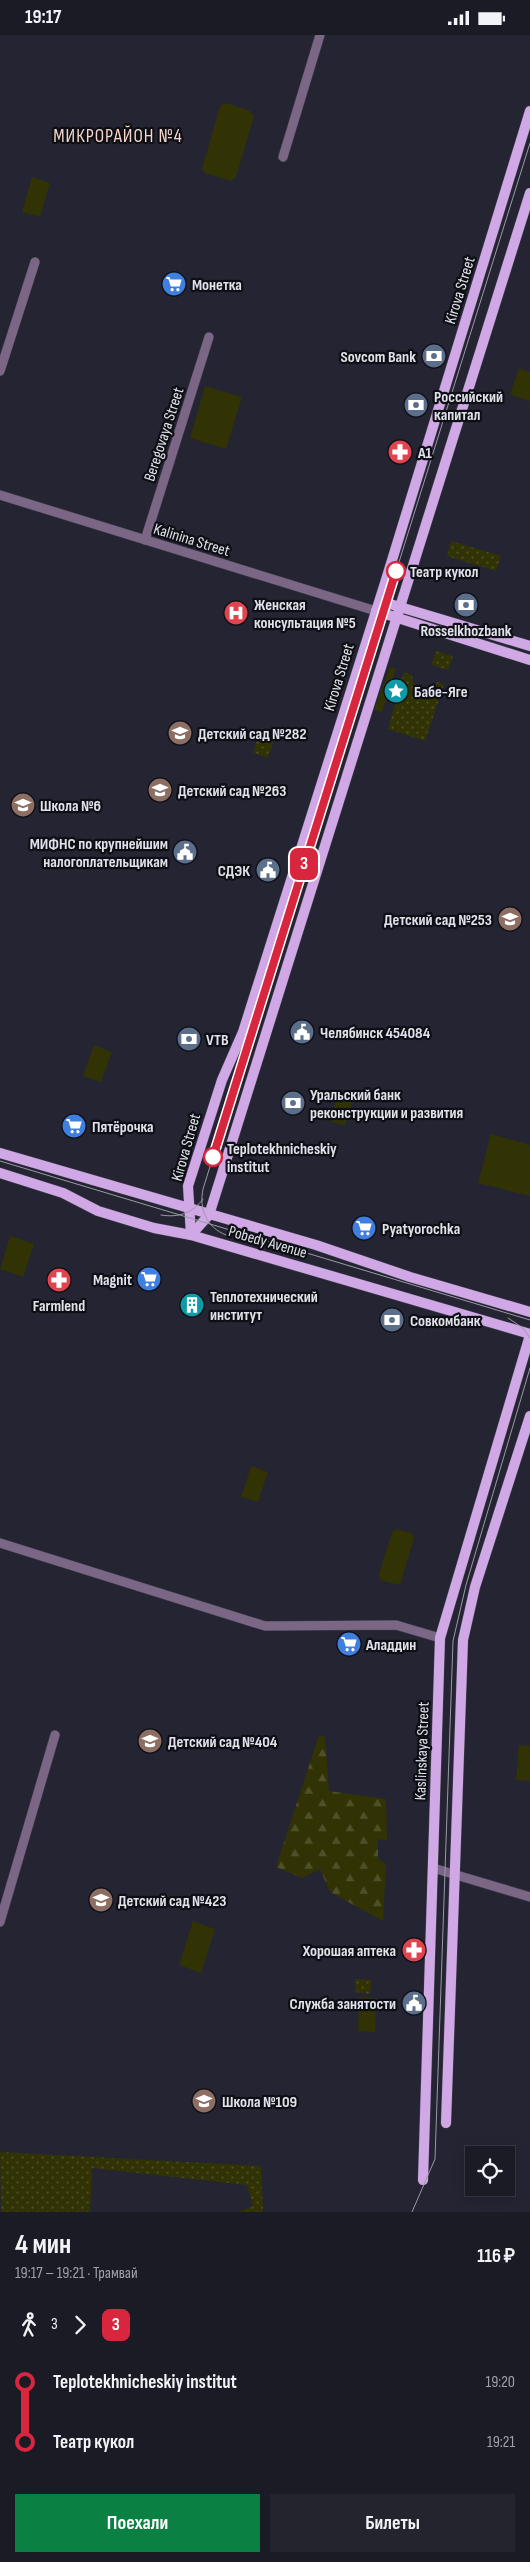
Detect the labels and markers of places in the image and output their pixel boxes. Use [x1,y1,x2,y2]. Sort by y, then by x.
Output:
supermarket icon: Монетка [161,271,187,297]
place label: Монетка [192,276,242,295]
bank icon: Sovcom Bank [421,343,447,369]
place label: Sovcom Bank [340,348,416,367]
place label: Российский капитал [434,388,503,425]
bank icon: Российский капитал [403,392,429,418]
pharmacy icon: А1 [387,439,413,465]
place label: А1 [417,444,433,463]
marker: Театр кукол [386,561,406,581]
place label: Театр кукол [410,563,479,582]
bank icon: Rosselkhozbank [453,592,479,618]
place label: Женская консультация №5 [254,596,356,633]
hospital icon: Женская консультация №5 [223,600,249,626]
place label: Rosselkhozbank [420,622,512,641]
place icon: Бабе-Яге [383,678,409,704]
place label: Бабе-Яге [414,683,468,702]
school or university icon: Детский сад №282 [167,720,193,746]
place label: Детский сад №282 [198,725,306,744]
school or university icon: Детский сад №263 [147,777,173,803]
place label: Детский сад №263 [178,782,286,801]
school or university icon: Школа №6 [10,792,36,818]
place label: Школа №6 [40,797,101,816]
place label: МИФНС по крупнейшим налогоплательщикам [30,835,168,872]
public building icon: МИФНС по крупнейшим налогоплательщикам [172,839,198,865]
public building icon: СДЭК [255,857,281,883]
place label: СДЭК [218,862,250,881]
school or university icon: Детский сад №253 [497,906,523,932]
place label: Детский сад №253 [384,911,492,930]
public building icon: Челябинск 454084 [289,1019,315,1045]
place label: Челябинск 454084 [320,1024,431,1043]
bank icon: VTB [176,1026,202,1052]
place label: VTB [206,1031,229,1050]
place label: Уральский банк реконструкции и развития [310,1086,463,1123]
bank icon: Уральский банк реконструкции и развития [280,1090,306,1116]
supermarket icon: Пятёрочка [61,1113,87,1139]
place label: Пятёрочка [92,1118,154,1137]
place label: Teplotekhnicheskiy institut [227,1140,337,1177]
marker: Teplotekhnicheskiy institut [203,1147,223,1167]
supermarket icon: Pyatyorochka [351,1215,377,1241]
place label: Pyatyorochka [382,1220,460,1239]
supermarket icon: Magnit [136,1266,162,1292]
pharmacy icon: Farmlend [46,1267,72,1293]
place label: Magnit [93,1271,132,1290]
place label: Теплотехнический институт [210,1288,318,1325]
building icon: Теплотехнический институт [179,1292,205,1318]
place label: Farmlend [33,1297,85,1316]
bank icon: Совкомбанк [379,1307,405,1333]
place label: Совкомбанк [410,1312,481,1331]
supermarket icon: Аладдин [336,1631,362,1657]
place label: Аладдин [365,1636,416,1655]
school or university icon: Детский сад №404 [137,1728,163,1754]
place label: Детский сад №404 [168,1733,278,1752]
school or university icon: Детский сад №423 [88,1887,114,1913]
place label: Детский сад №423 [118,1892,226,1911]
pharmacy icon: Хорошая аптека [401,1937,427,1963]
place label: Хорошая аптека [302,1942,396,1961]
public building icon: Служба занятости [401,1990,427,2016]
place label: Служба занятости [290,1995,396,2014]
school or university icon: Школа №109 [191,2088,217,2114]
place label: Школа №109 [222,2093,297,2112]

